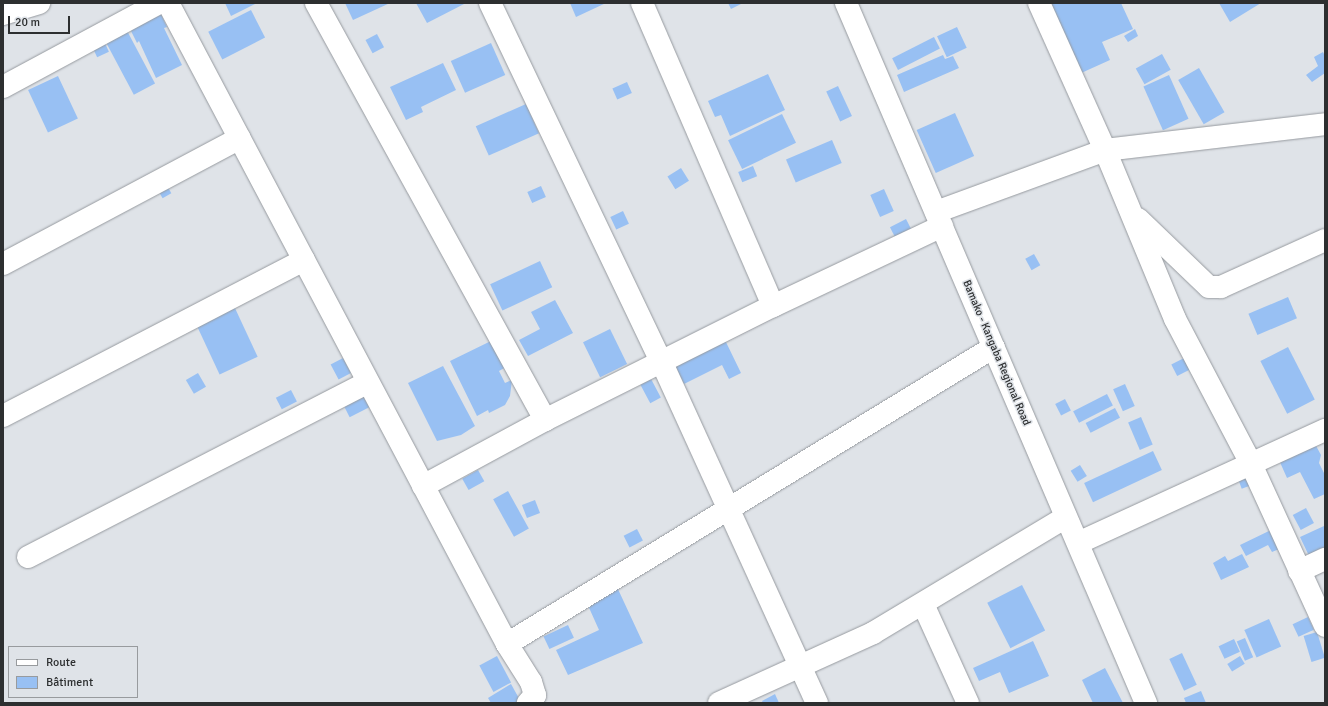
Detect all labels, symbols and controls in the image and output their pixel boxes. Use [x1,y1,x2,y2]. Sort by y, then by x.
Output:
scale bar [10,8,72,34]
text: 20 m [15,15,40,30]
street label: Bamako - Kangaba Regional Road [959,278,1033,428]
legend [8,646,138,698]
text: Route [46,655,76,670]
text: Bâtiment [46,675,93,690]

